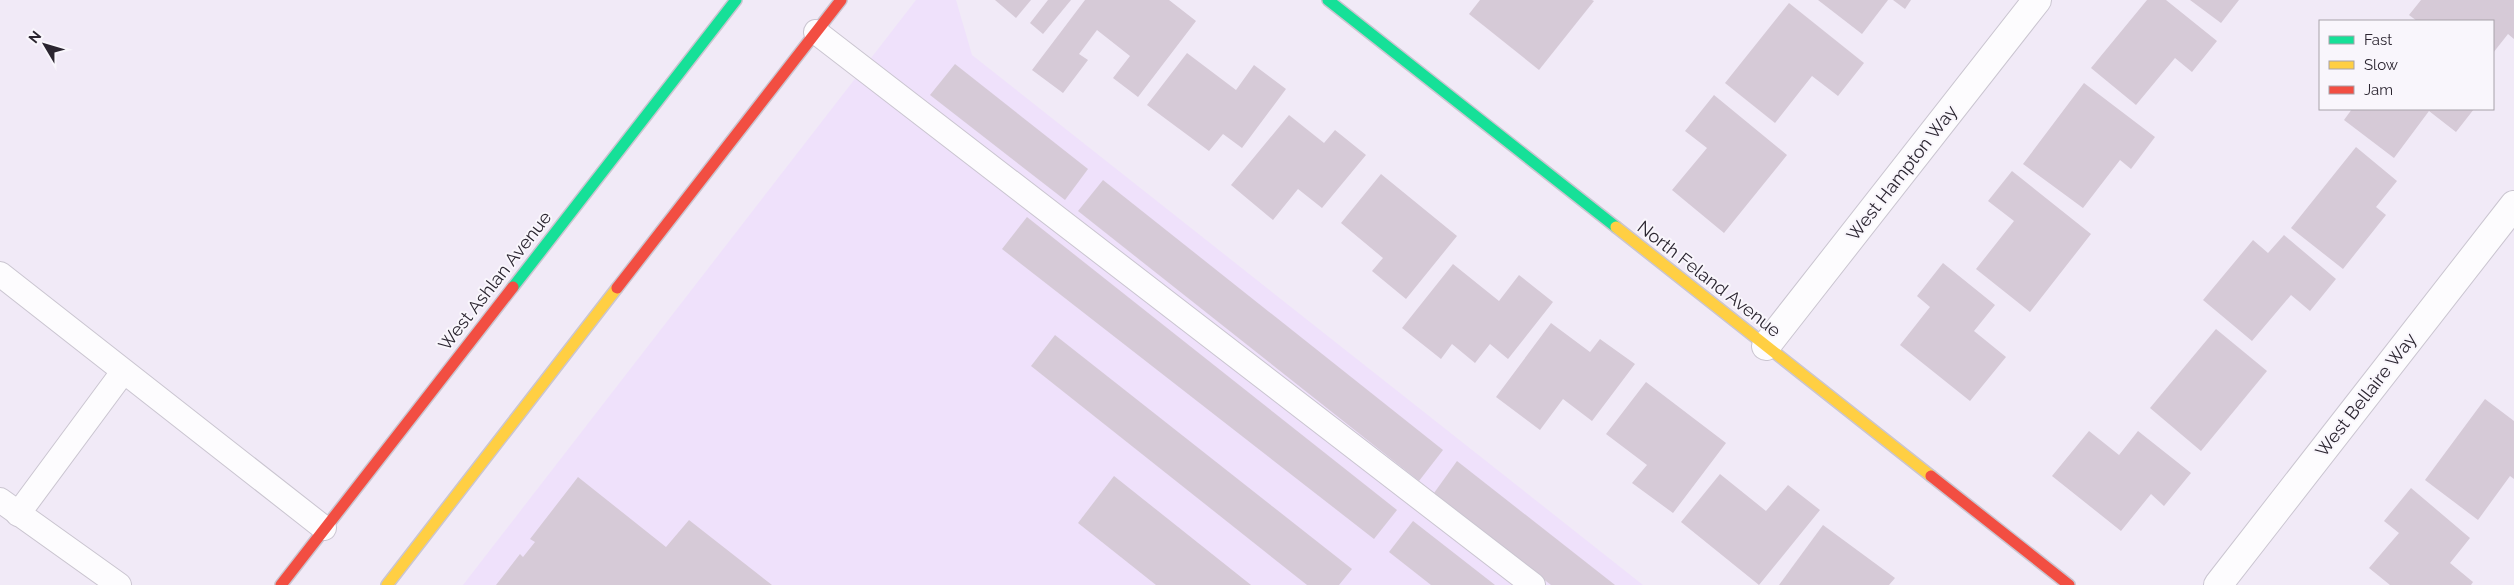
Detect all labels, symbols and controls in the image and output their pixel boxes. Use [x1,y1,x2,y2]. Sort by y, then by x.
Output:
north arrow [20,20,70,70]
legend [2319,20,2494,110]
text: N [25,28,44,46]
text: Fast [2364,31,2392,49]
text: Slow [2364,56,2398,74]
text: Jam [2364,81,2393,99]
street label: West Hampton Way [1842,101,1961,245]
street label: West Ashlan Avenue [434,207,556,354]
street label: North Feland Avenue [1633,216,1785,341]
street label: West Bellaire Way [2311,328,2421,461]

